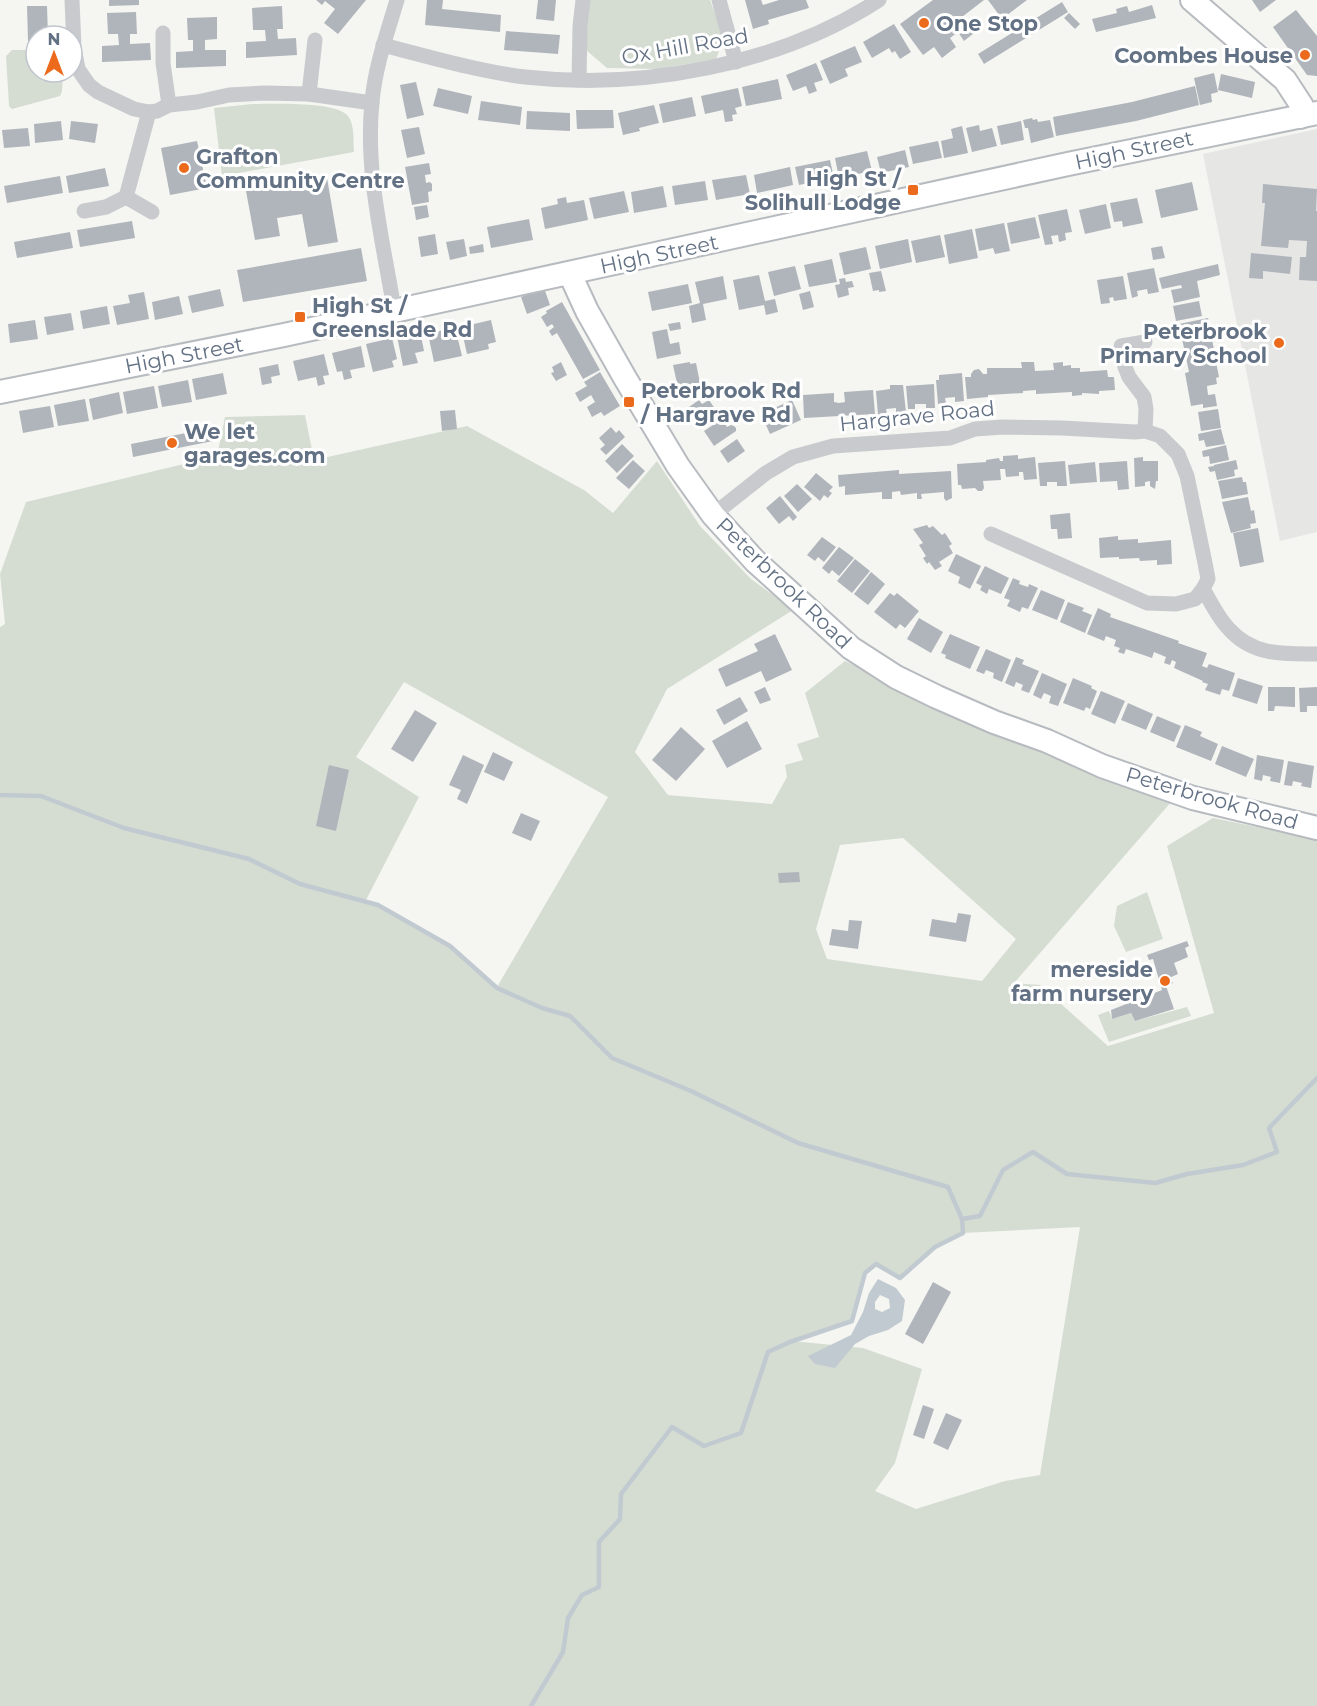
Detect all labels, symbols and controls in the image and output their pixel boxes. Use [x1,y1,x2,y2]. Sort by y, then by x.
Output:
place label: One Stop [936,11,1038,36]
marker: One Stop [917,16,931,30]
street label: Ox Hill Road [620,23,750,69]
north arrow [24,24,84,84]
text: N [48,30,60,49]
place label: Coombes House [1114,43,1293,68]
marker: Coombes House [1298,48,1312,62]
street label: High Street [1073,125,1195,175]
place label: Grafton Community Centre [196,144,405,193]
marker: Grafton Community Centre [177,161,191,175]
place label: High St / Solihull Lodge [745,166,903,215]
marker: High St / Solihull Lodge [906,183,920,197]
street label: High Street [598,229,720,279]
place label: High St / Greenslade Rd [312,293,472,342]
marker: High St / Greenslade Rd [293,310,307,324]
place label: Peterbrook Primary School [1100,319,1267,368]
street label: High Street [123,331,245,379]
marker: Peterbrook Primary School [1272,336,1286,350]
place label: Peterbrook Rd / Hargrave Rd [640,378,801,427]
marker: Peterbrook Rd / Hargrave Rd [622,395,636,409]
street label: Hargrave Road [838,395,996,437]
place label: We let garages.com [184,419,325,468]
marker: We let garages.com [165,436,179,450]
street label: Peterbrook Road [711,512,857,654]
street label: Peterbrook Road [1123,761,1301,835]
place label: mereside farm nursery [1011,957,1153,1006]
marker: mereside farm nursery [1158,974,1172,988]

